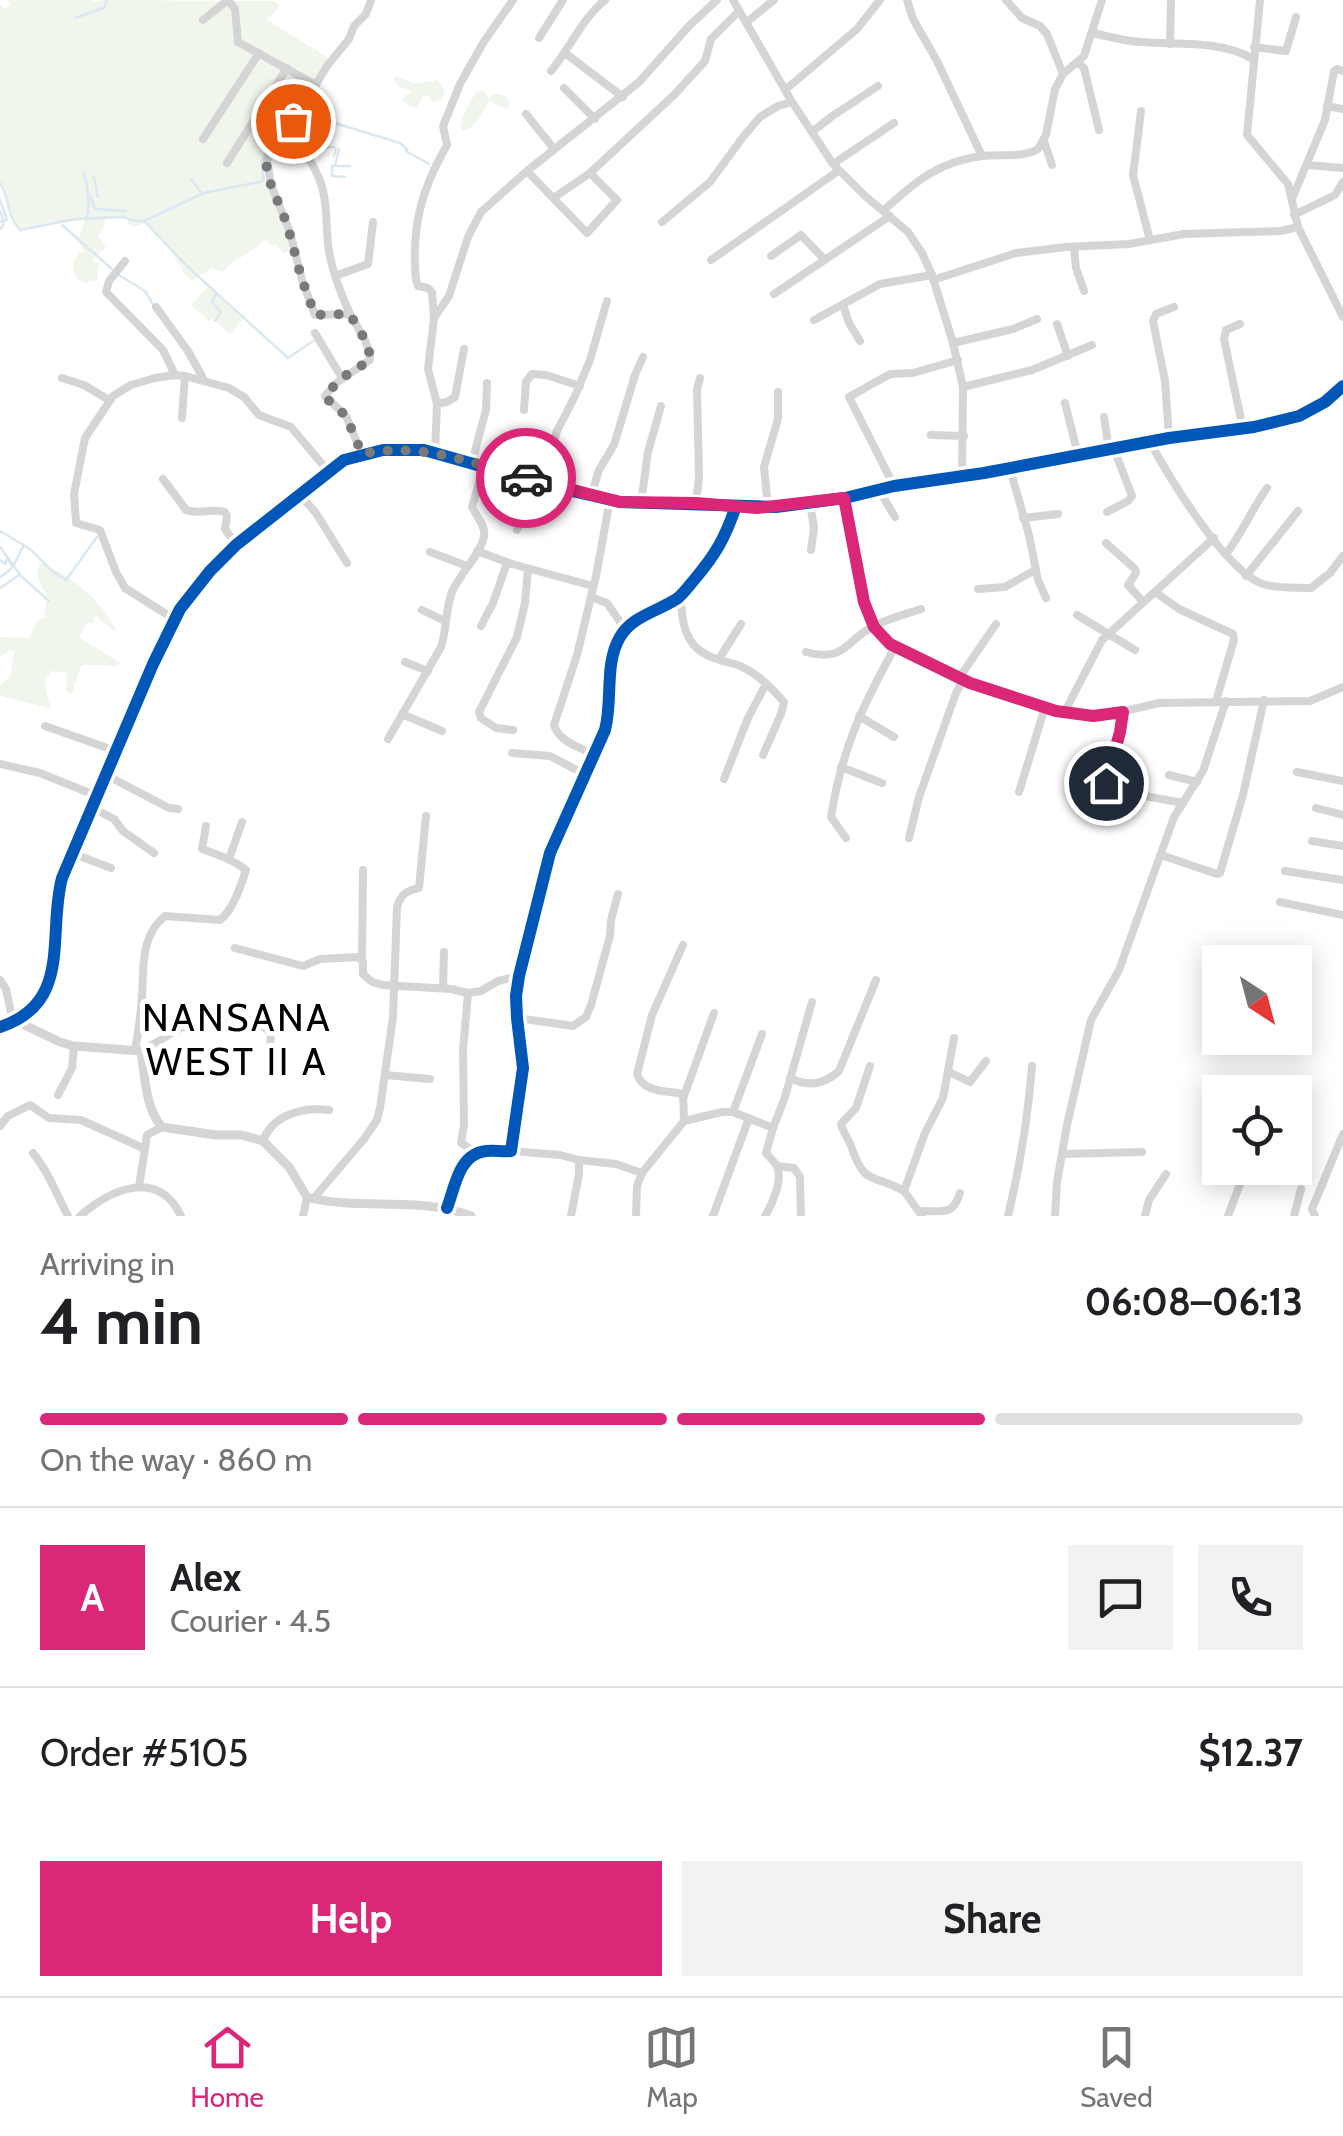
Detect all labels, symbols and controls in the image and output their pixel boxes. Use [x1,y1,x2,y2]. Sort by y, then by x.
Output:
pin [251,79,336,164]
icon: bag [266,94,321,149]
courier [476,428,576,528]
icon: car [499,451,554,506]
pin [1064,741,1149,826]
icon: home [1079,756,1134,811]
north arrow [1202,945,1312,1055]
map controls [1202,945,1312,1185]
district label: NANSANA WEST II A [142,994,332,1085]
button: locate [1202,1075,1312,1185]
text: Arriving in [40,1244,175,1283]
text: 06:08–06:13 [1084,1278,1303,1325]
text: 4 min [40,1281,203,1360]
text: On the way · 860 m [40,1440,312,1479]
button: chat [1068,1545,1173,1650]
button: phone [1198,1545,1303,1650]
text: Alex [170,1554,241,1601]
text: A [81,1574,104,1621]
text: Courier · 4.5 [170,1601,331,1640]
text: Order #5105 [40,1729,248,1776]
text: $12.37 [1199,1729,1303,1776]
button: Help [40,1861,662,1976]
button: Share [682,1861,1303,1976]
tab: Home [190,2020,264,2114]
tab: Map [644,2020,699,2114]
tab: Saved [1080,2020,1153,2114]

